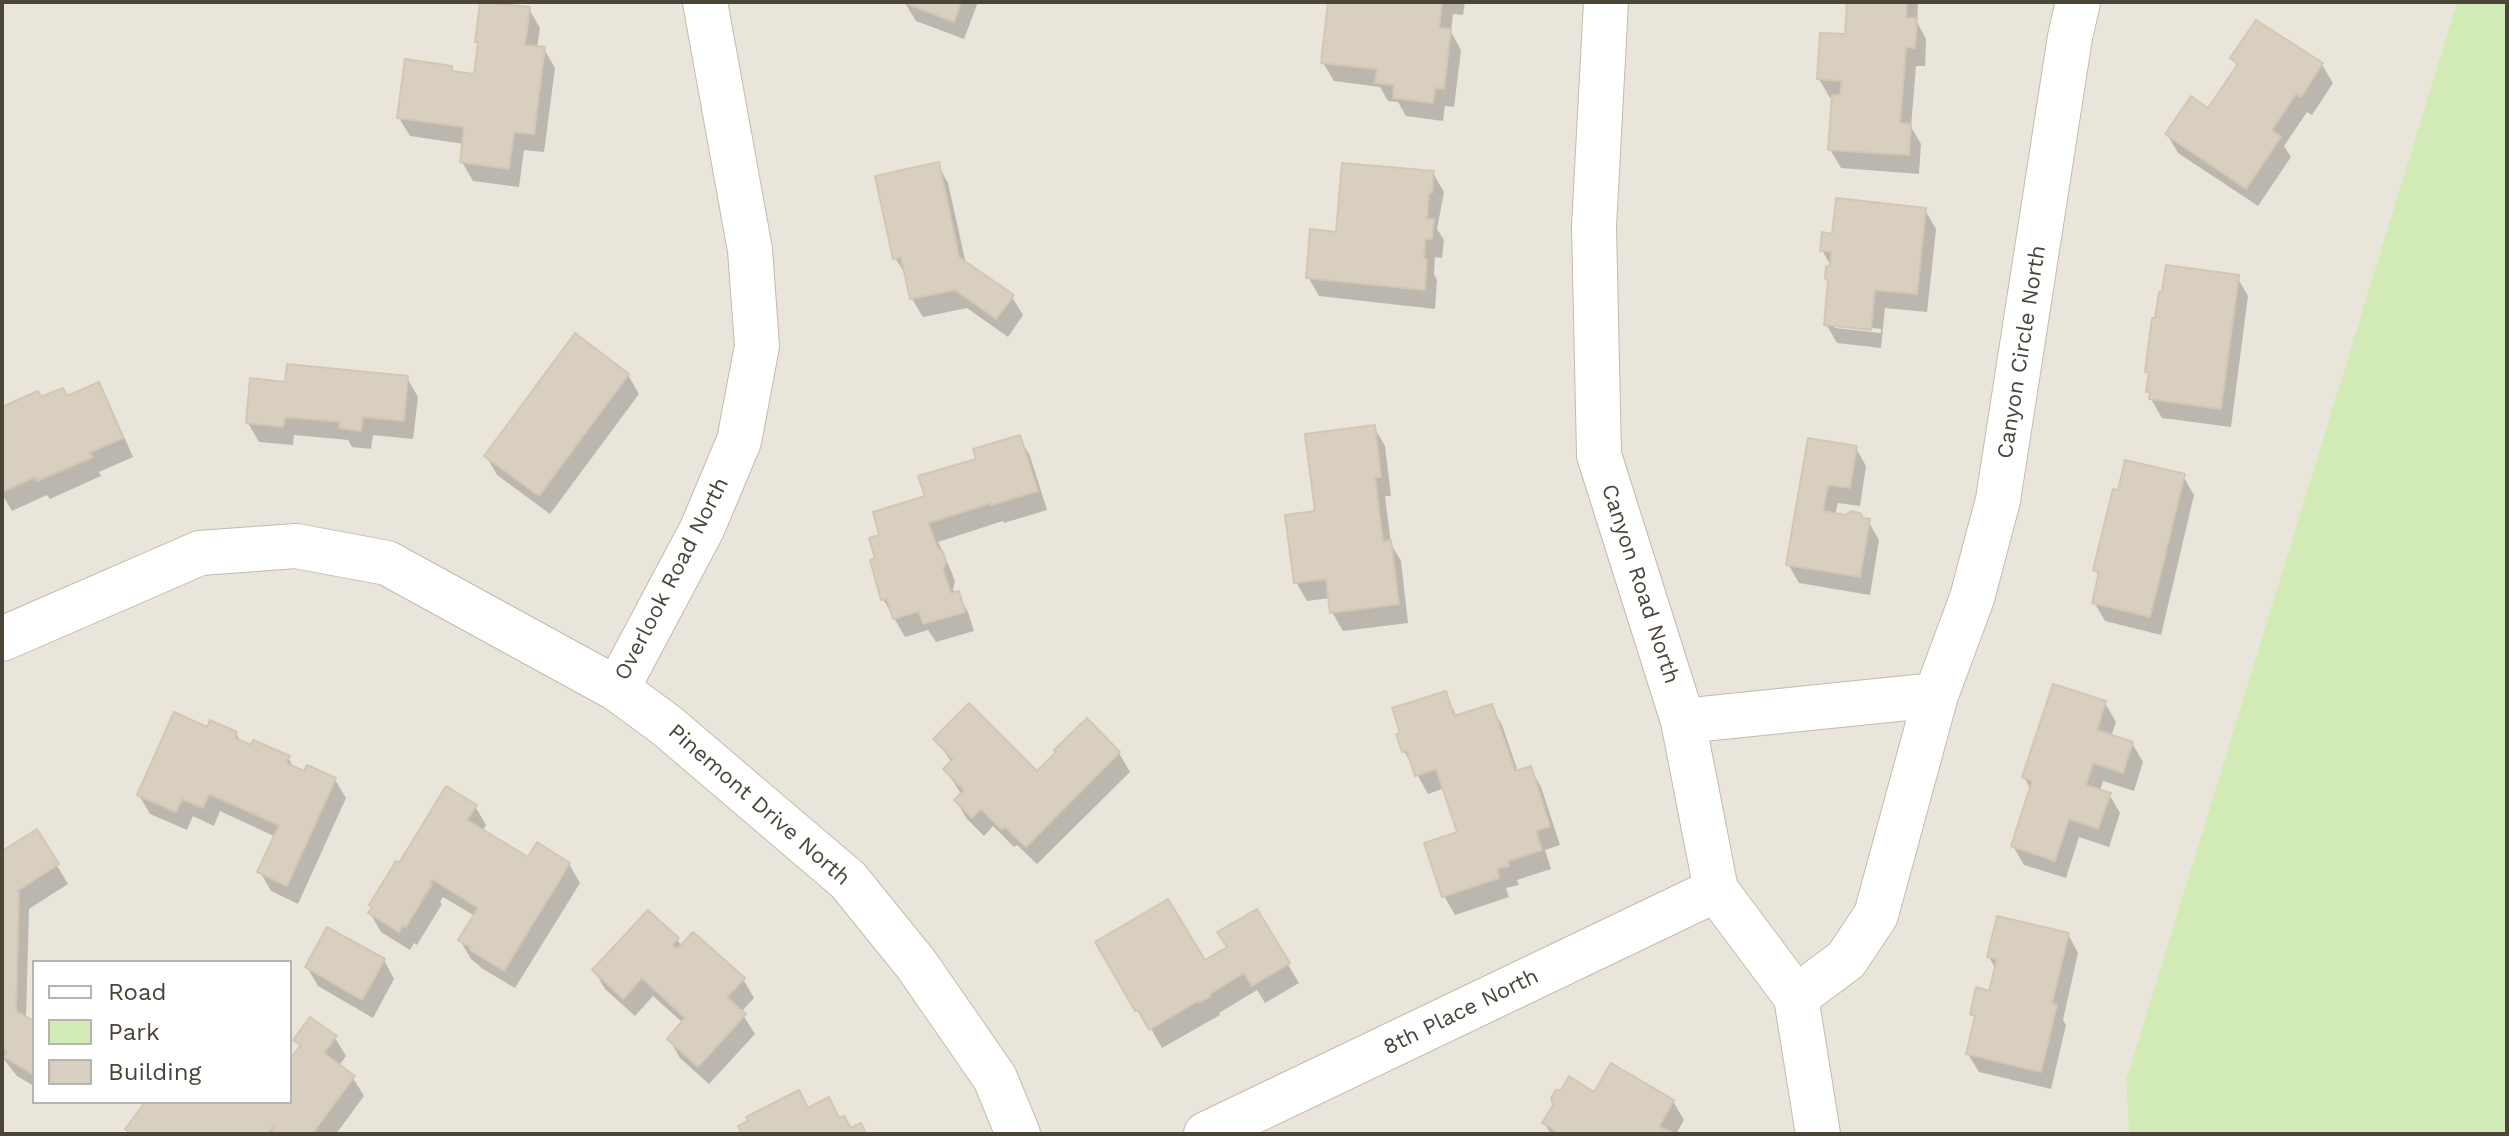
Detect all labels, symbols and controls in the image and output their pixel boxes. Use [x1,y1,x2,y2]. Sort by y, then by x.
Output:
street label: Canyon Circle North [1992,243,2052,461]
street label: Overlook Road North [609,473,735,685]
street label: Canyon Road North [1595,481,1685,687]
street label: Pinemont Drive North [663,719,855,891]
legend [32,960,292,1104]
street label: 8th Place North [1379,963,1543,1061]
text: Road [108,978,167,1006]
text: Park [108,1018,160,1046]
text: Building [108,1058,201,1086]

